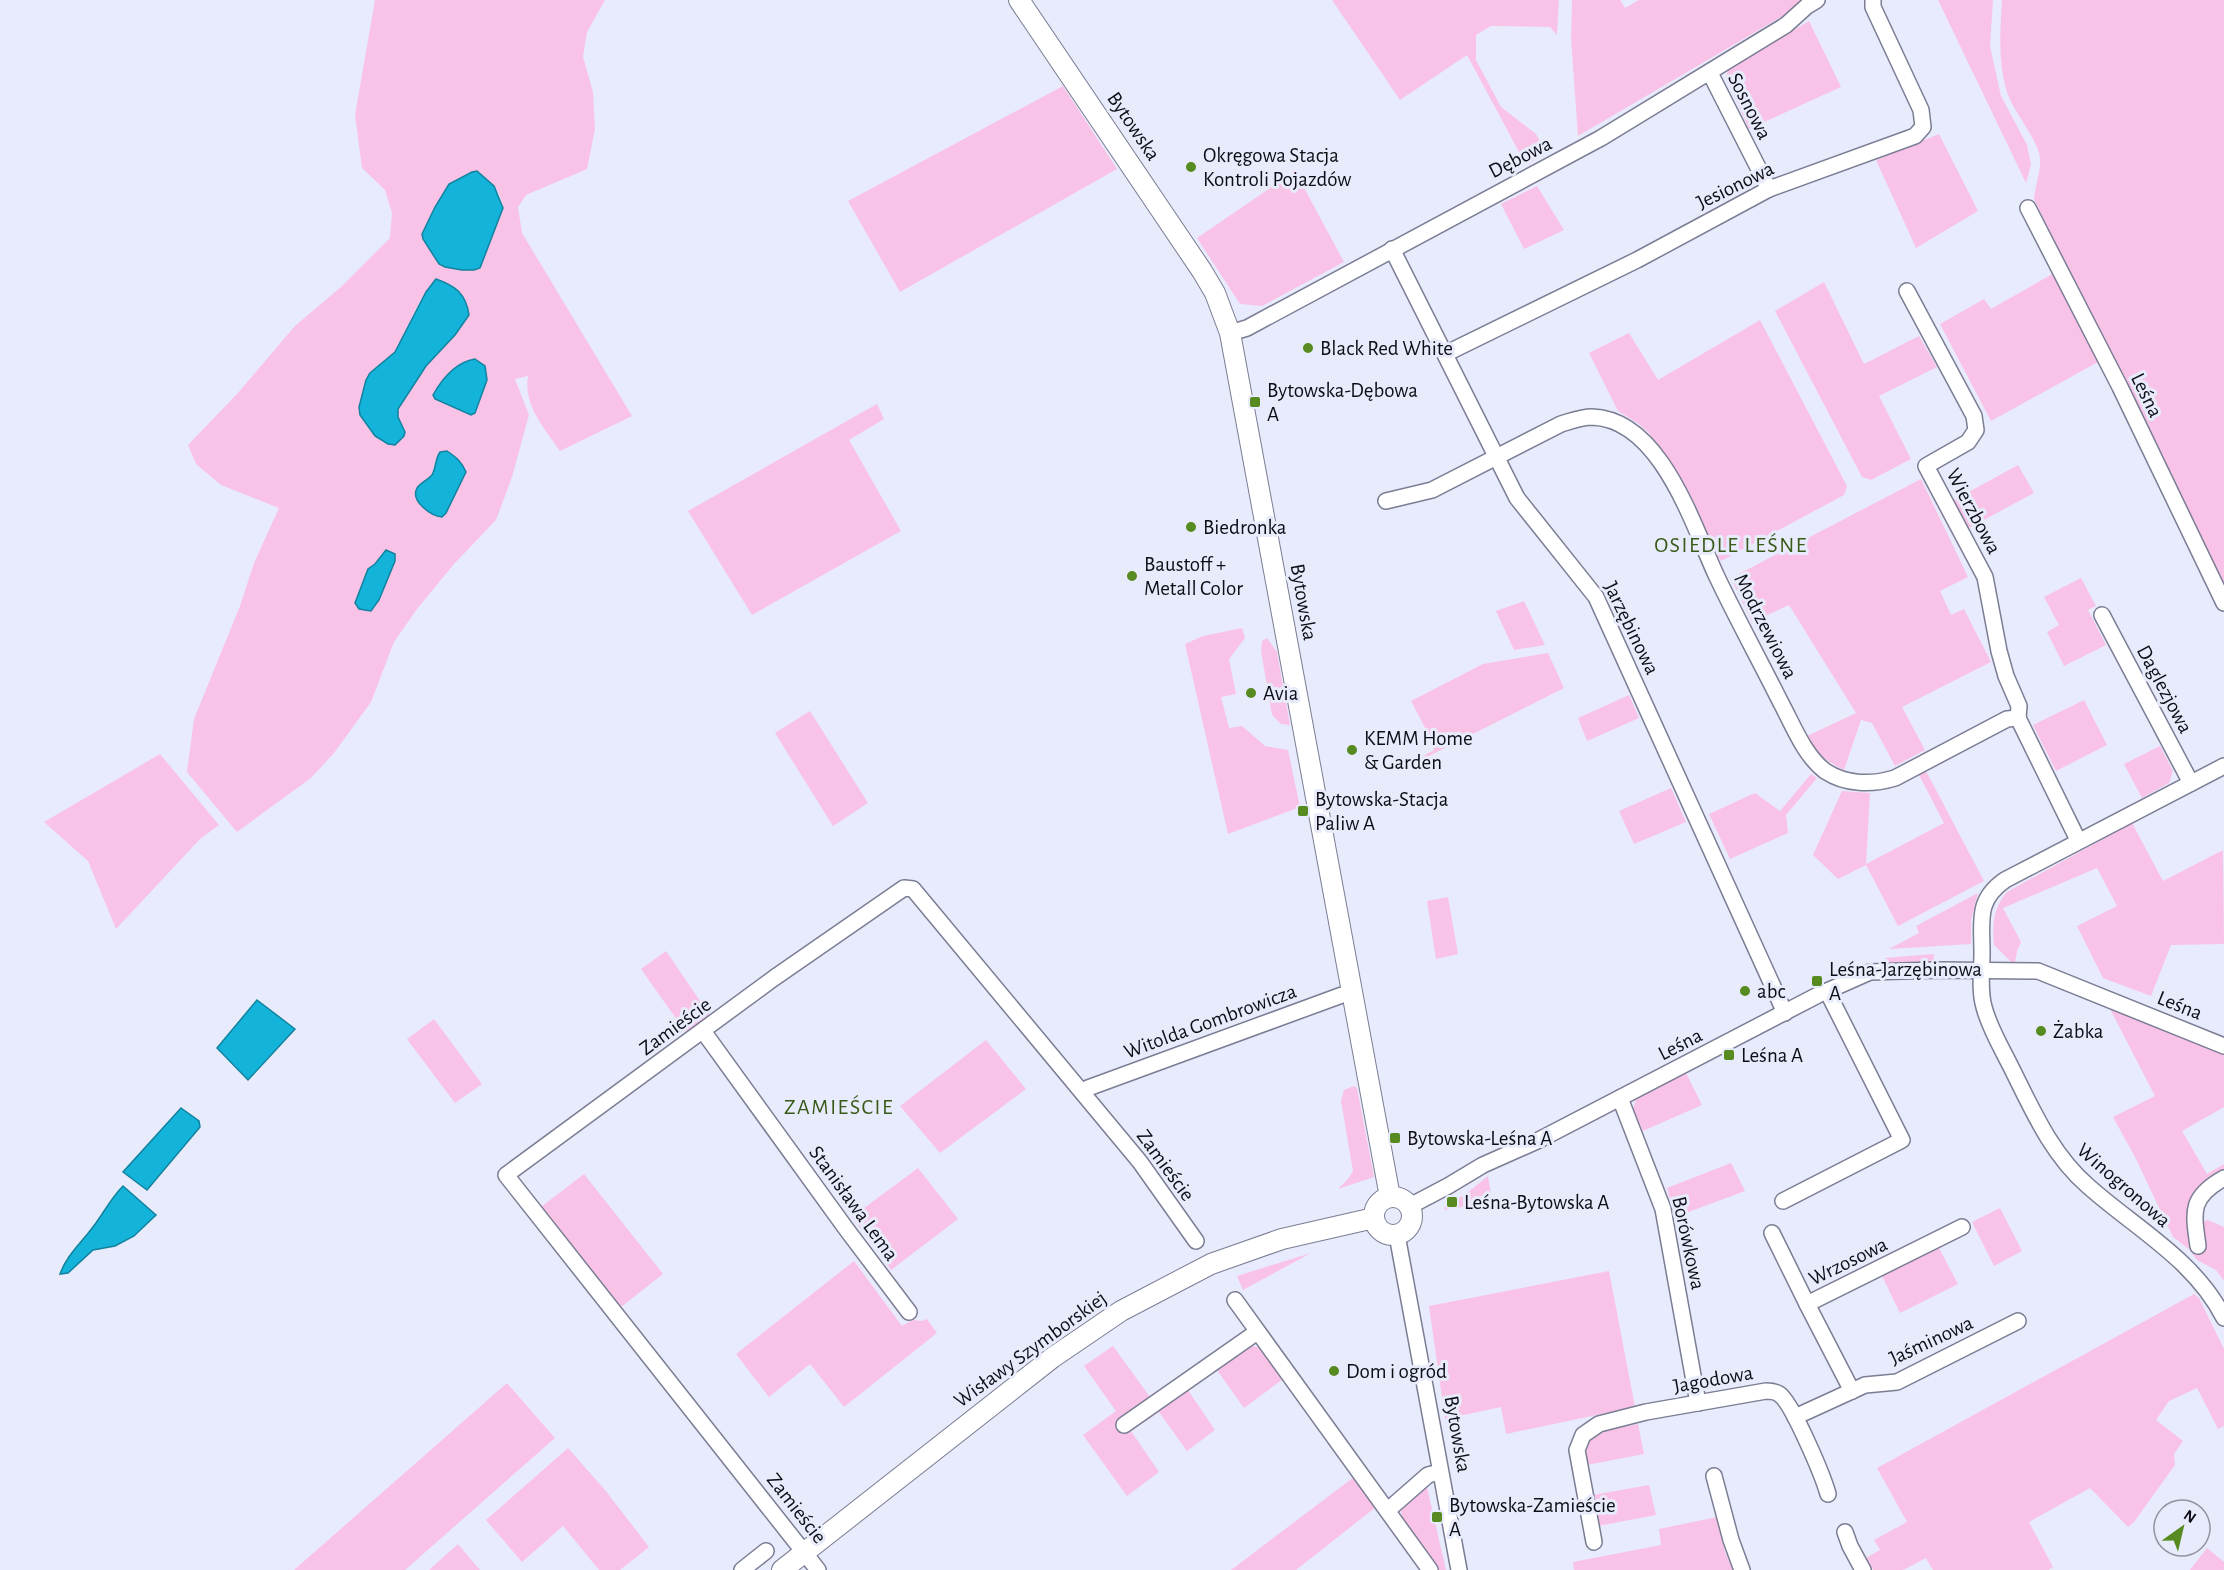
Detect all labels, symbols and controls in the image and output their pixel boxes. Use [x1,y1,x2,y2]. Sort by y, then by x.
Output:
street label: Sosnowa [1724,69,1775,143]
street label: Bytowska [1103,88,1164,164]
street label: Dębowa [1485,133,1555,182]
place label: Okręgowa Stacja Kontroli Pojazdów [1203,145,1351,190]
street label: Jesionowa [1693,158,1777,213]
marker: Okręgowa Stacja Kontroli Pojazdów [1184,160,1198,174]
place label: Black Red White [1320,338,1453,359]
marker: Black Red White [1301,341,1315,355]
street label: Leśna [2127,370,2166,421]
place label: Bytowska-Dębowa A [1267,380,1418,425]
marker: Bytowska-Dębowa A [1248,395,1262,409]
street label: Wierzbowa [1942,465,2005,558]
place label: Biedronka [1203,517,1287,538]
marker: Biedronka [1184,520,1198,534]
district label: OSIEDLE LEŚNE [1654,532,1808,556]
place label: Baustoff + Metall Color [1144,554,1243,599]
street label: Bytowska [1286,562,1321,642]
marker: Baustoff + Metall Color [1125,569,1139,583]
street label: Modrzewiowa [1730,570,1801,682]
street label: Jarzębinowa [1600,578,1663,678]
street label: Daglezjowa [2133,642,2197,737]
place label: Avia [1263,683,1299,704]
marker: Avia [1244,686,1258,700]
place label: KEMM Home & Garden [1364,728,1473,773]
marker: KEMM Home & Garden [1345,743,1359,757]
place label: Bytowska-Stacja Paliw A [1315,789,1449,834]
marker: Bytowska-Stacja Paliw A [1296,804,1310,818]
place label: Leśna-Jarzębinowa A [1829,959,1982,1004]
marker: Leśna-Jarzębinowa A [1810,974,1824,988]
street label: Witolda Gombrowicza [1121,980,1300,1062]
place label: abc [1757,981,1786,1002]
marker: abc [1738,984,1752,998]
street label: Leśna [2154,987,2206,1024]
street label: Zamieście [636,994,715,1059]
place label: Żabka [2053,1020,2104,1042]
street label: Leśna [1655,1024,1706,1064]
marker: Żabka [2034,1024,2048,1038]
place label: Leśna A [1741,1045,1803,1066]
marker: Leśna A [1722,1048,1736,1062]
district label: ZAMIEŚCIE [784,1094,894,1118]
street label: Zamieście [1133,1126,1198,1205]
place label: Bytowska-Leśna A [1407,1128,1552,1149]
marker: Bytowska-Leśna A [1388,1131,1402,1145]
street label: Winogronowa [2073,1139,2175,1232]
street label: Stanisława Lema [805,1142,902,1265]
place label: Leśna-Bytowska A [1464,1192,1609,1213]
marker: Leśna-Bytowska A [1445,1195,1459,1209]
street label: Borówkowa [1668,1195,1709,1292]
street label: Wrzosowa [1806,1233,1891,1289]
street label: Wisławy Szymborskiej [950,1287,1110,1412]
street label: Jaśminowa [1886,1312,1977,1369]
place label: Dom i ogród [1346,1361,1447,1382]
street label: Jagodowa [1672,1362,1755,1397]
marker: Dom i ogród [1327,1364,1341,1378]
street label: Bytowska [1440,1394,1475,1474]
street label: Zamieście [763,1469,830,1547]
place label: Bytowska-Zamieście A [1449,1495,1616,1540]
north arrow [2152,1498,2212,1558]
text: N [2181,1507,2199,1526]
marker: Bytowska-Zamieście A [1430,1510,1444,1524]

